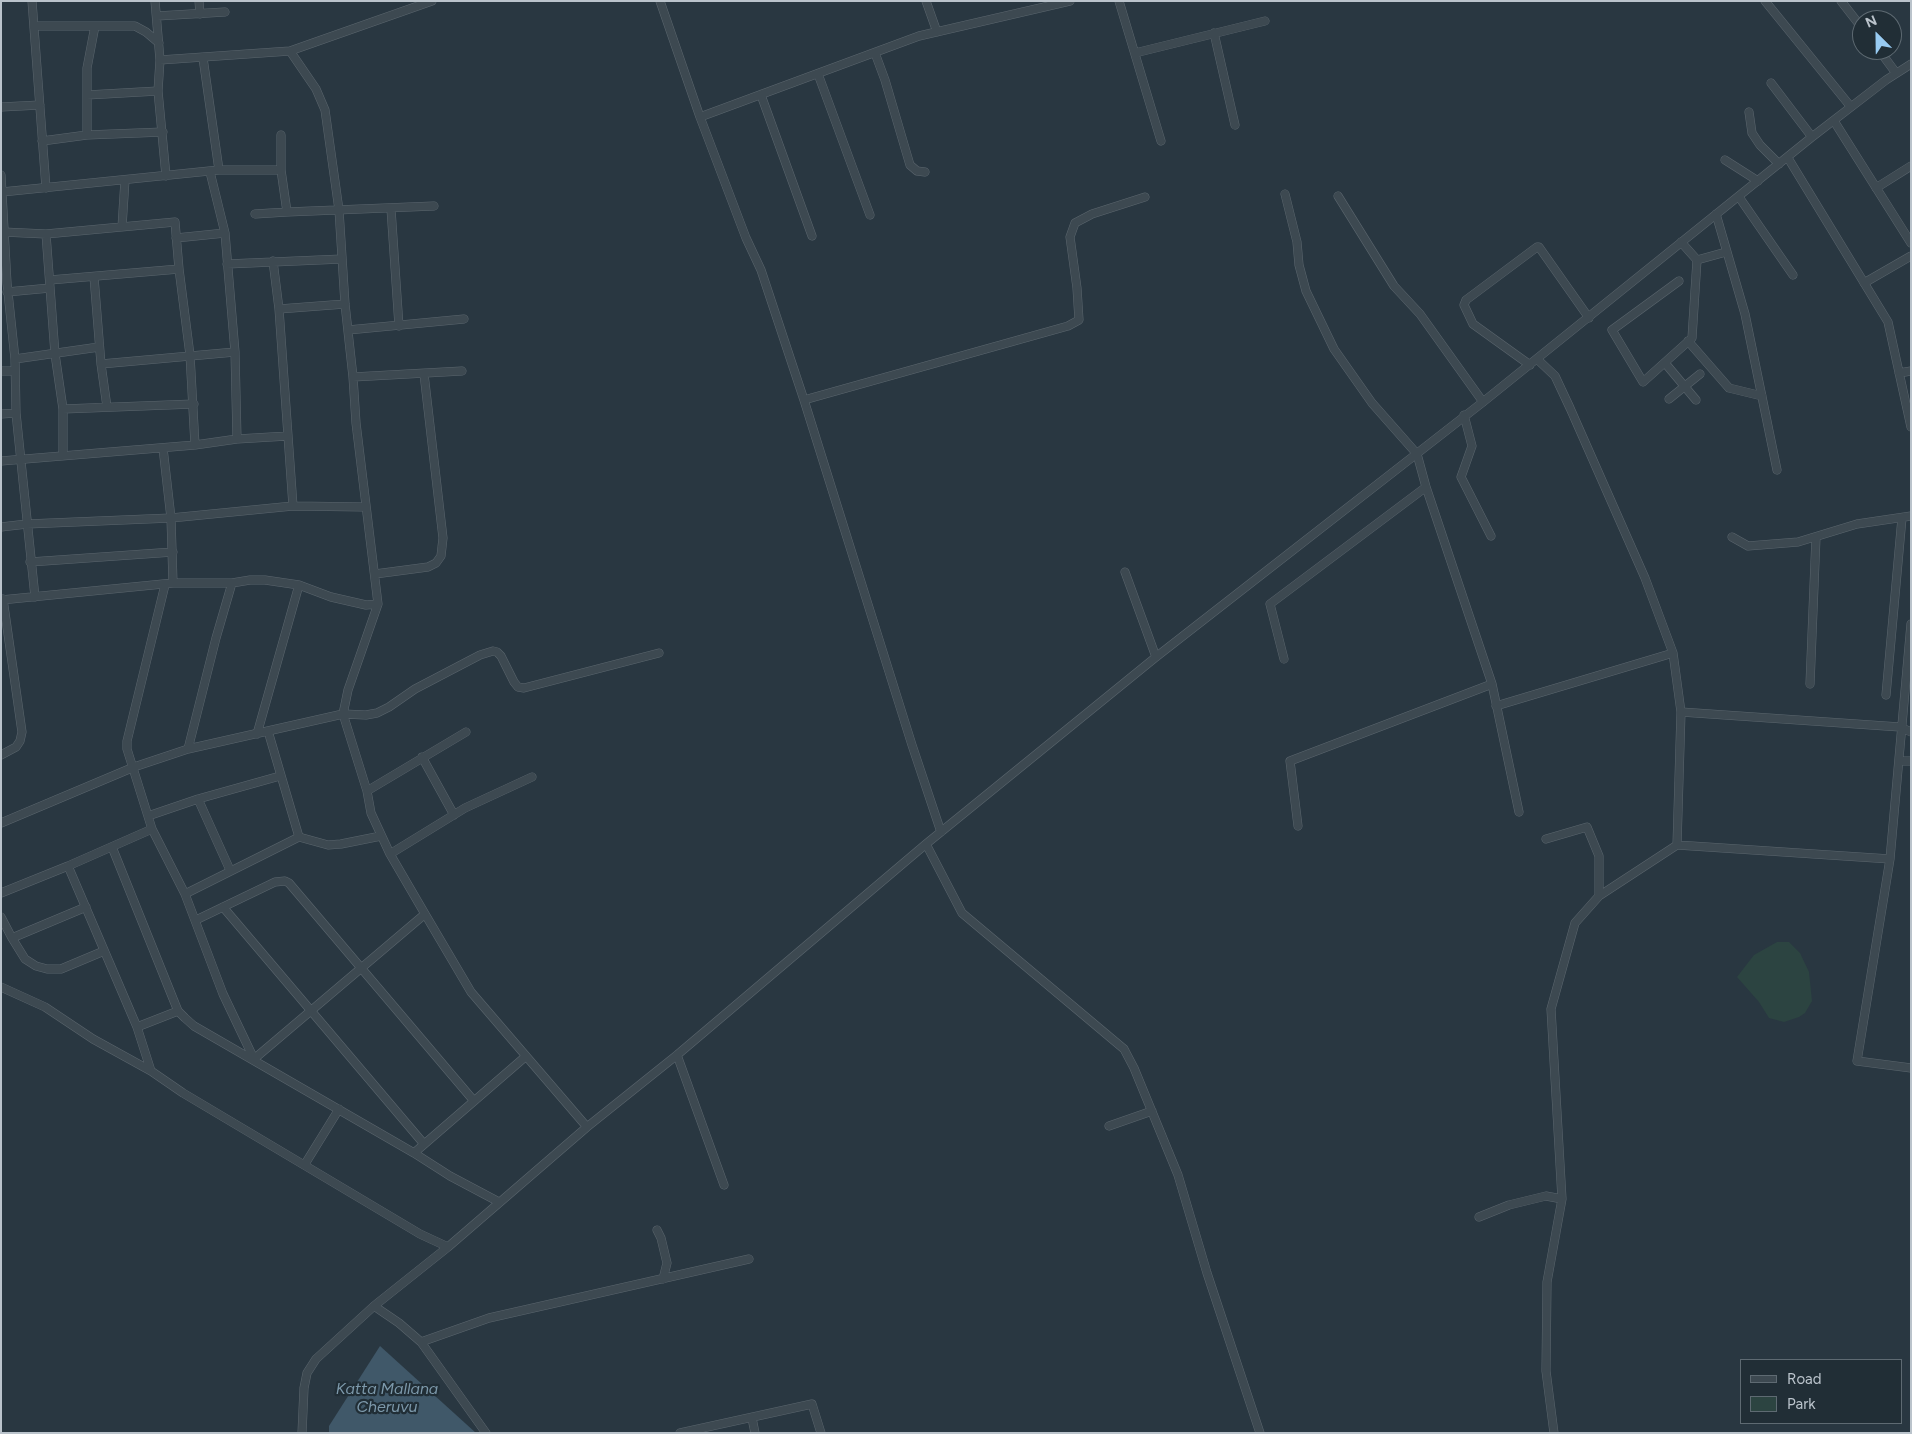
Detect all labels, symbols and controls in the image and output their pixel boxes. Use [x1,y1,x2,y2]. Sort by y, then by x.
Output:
north arrow [1852,10,1902,60]
text: N [1863,12,1880,32]
legend [1740,1359,1902,1424]
text: Road [1787,1370,1822,1388]
water label: Katta Mallana Cheruvu [336,1379,438,1417]
text: Park [1787,1395,1816,1413]

